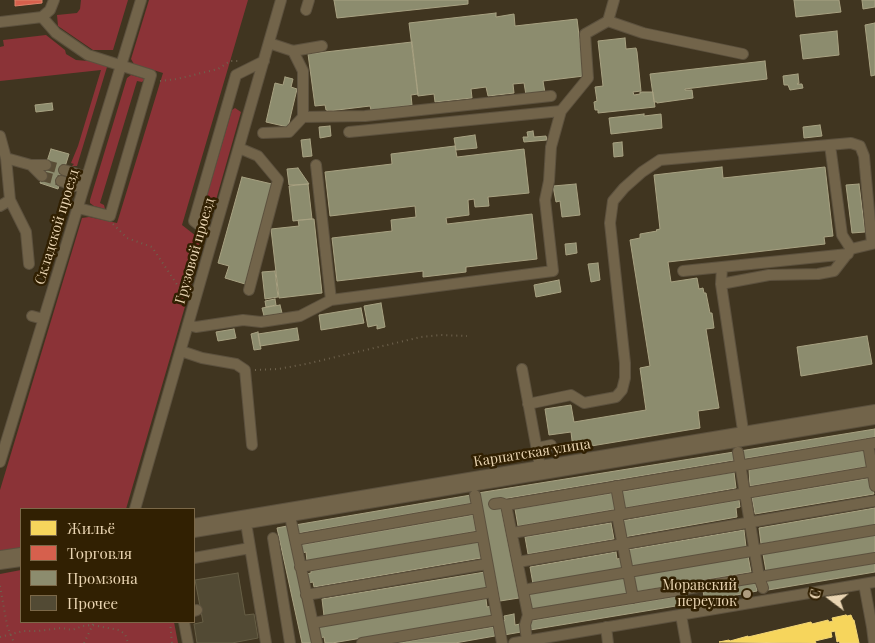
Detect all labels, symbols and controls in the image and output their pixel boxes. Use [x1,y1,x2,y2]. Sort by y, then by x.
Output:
street label: Складской проезд [31,167,83,287]
street label: Грузовой проезд [172,196,218,306]
street label: Карпатская улица [472,435,592,471]
legend [20,508,195,623]
text: Жильё [67,518,115,538]
text: Торговля [67,543,132,563]
text: Промзона [67,568,138,588]
north arrow [805,573,855,623]
place label: Моравский переулок [662,578,737,610]
text: С [805,587,825,601]
marker: Моравский переулок [741,588,753,600]
text: Прочее [67,593,118,613]

